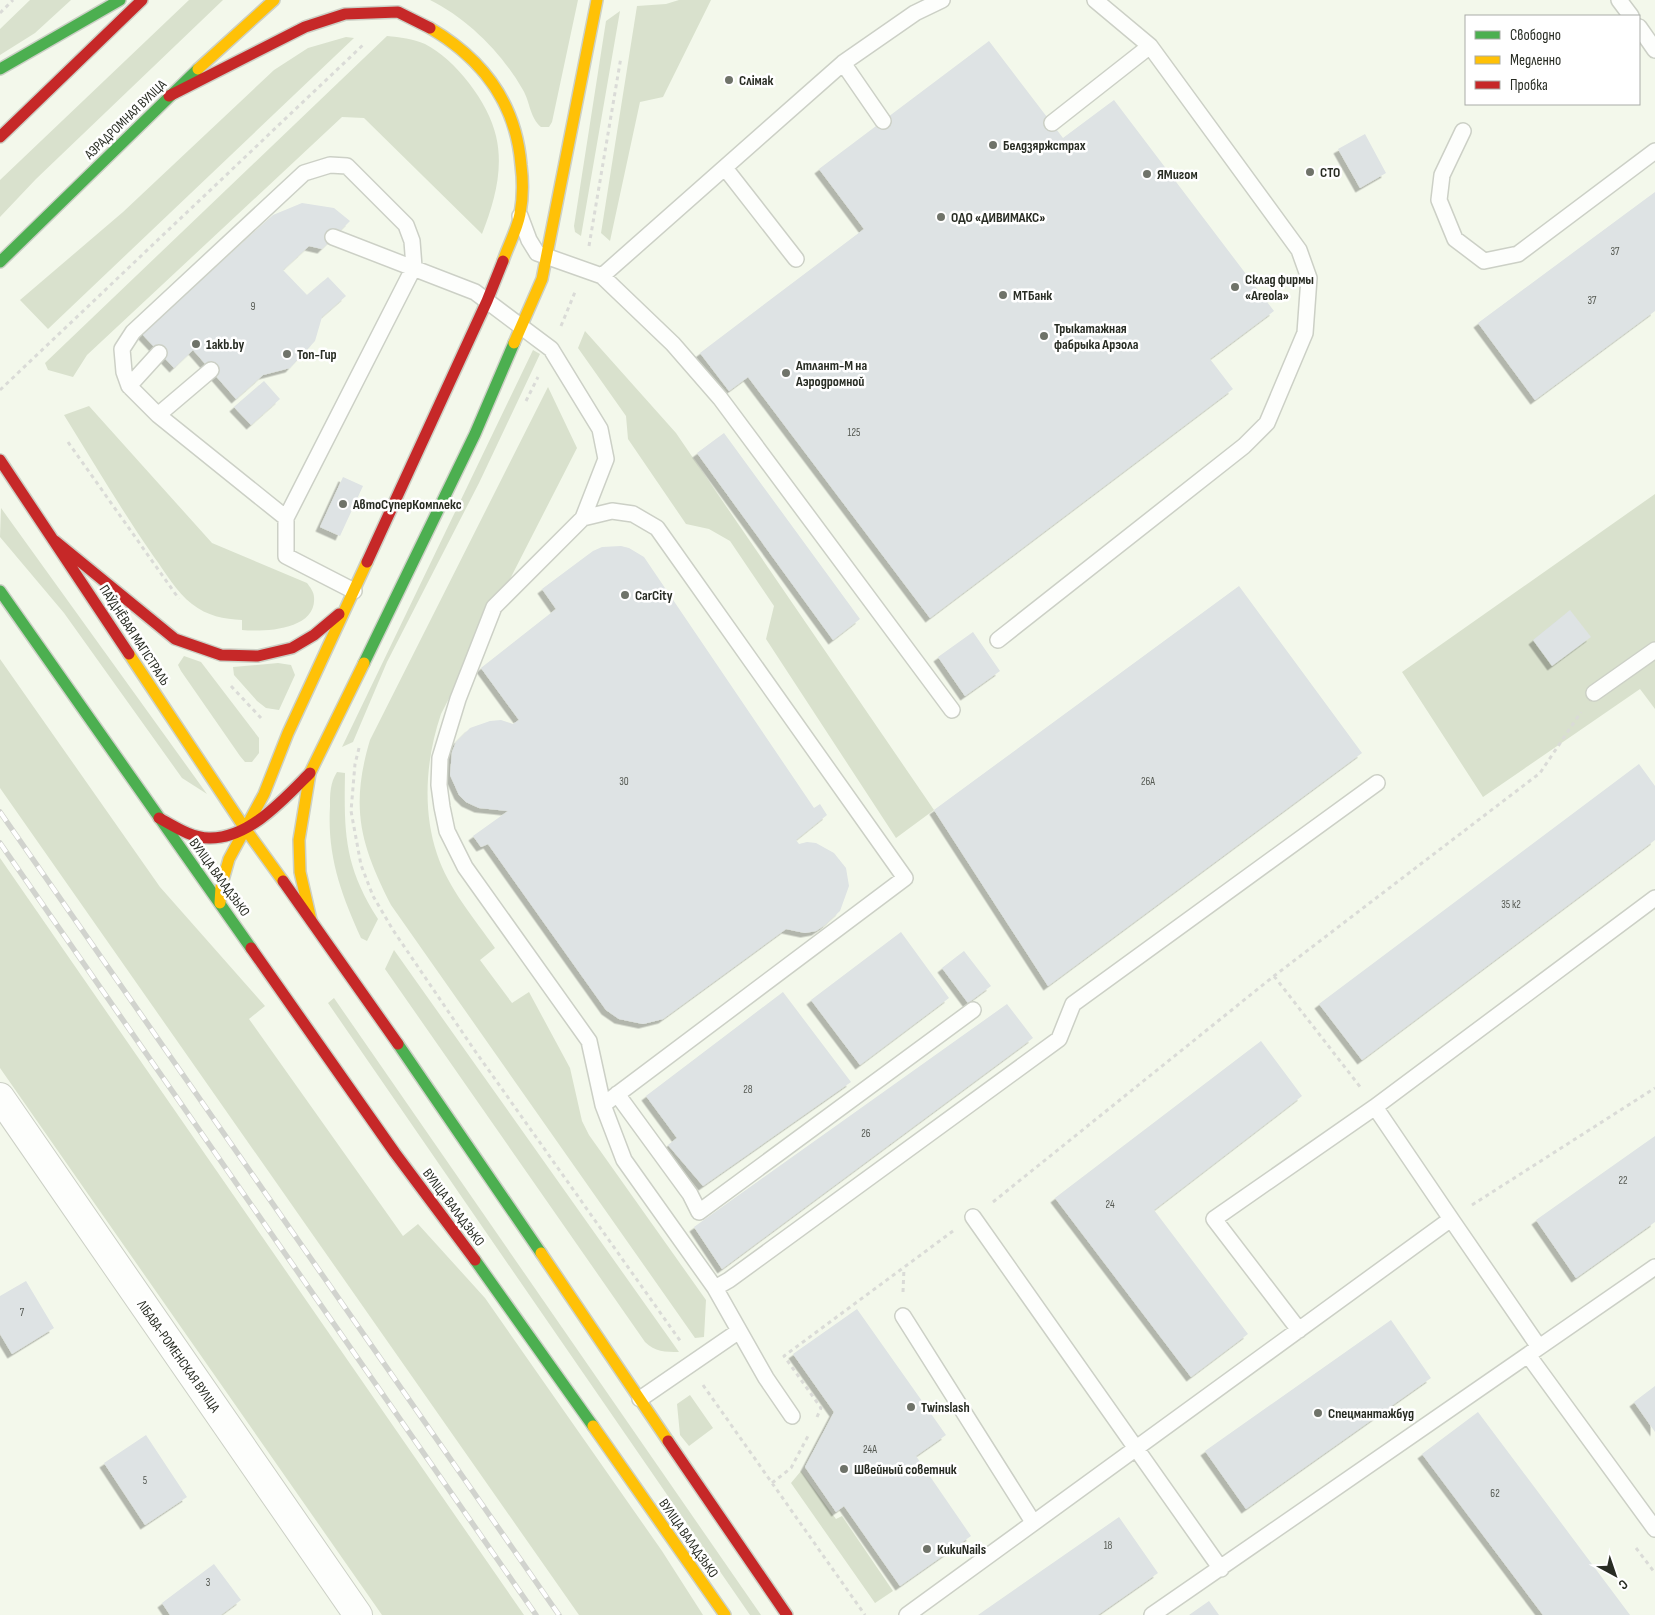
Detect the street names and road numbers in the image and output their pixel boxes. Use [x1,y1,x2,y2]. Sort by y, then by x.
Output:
street label: АЭРАДРОМНАЯ ВУЛІЦА [80,75,171,163]
street label: ПАЎДНЁВАЯ МАГІСТРАЛЬ [96,582,173,689]
street label: ВУЛІЦА ВАЛАДЗЬКО [186,835,254,920]
street label: ВУЛІЦА ВАЛАДЗЬКО [419,1165,488,1249]
street label: ЛІБАВА-РОМЕНСКАЯ ВУЛІЦА [133,1296,224,1416]
street label: ВУЛІЦА ВАЛАДЗЬКО [655,1496,722,1581]

